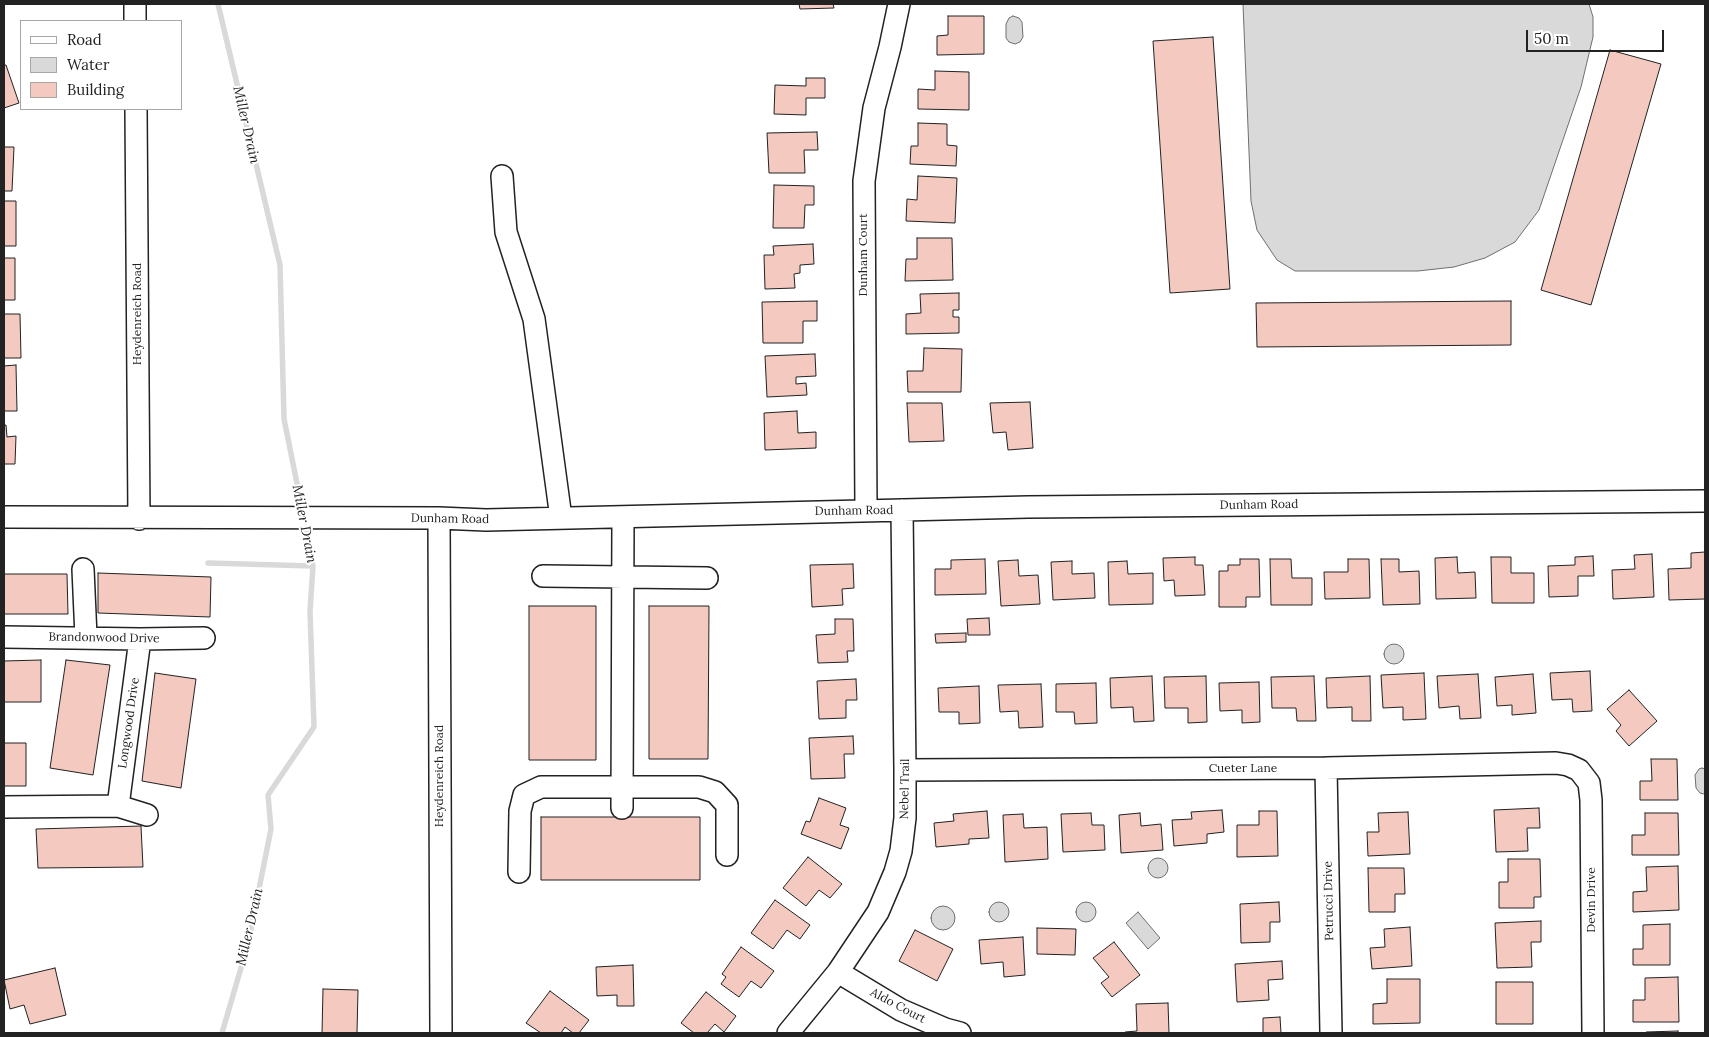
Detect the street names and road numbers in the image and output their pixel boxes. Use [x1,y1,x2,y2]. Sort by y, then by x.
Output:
street label: Dunham Court [857,213,871,297]
street label: Heydenreich Road [131,263,145,365]
street label: Dunham Road [1220,497,1298,513]
street label: Dunham Road [815,503,893,519]
street label: Dunham Road [411,511,489,527]
street label: Brandonwood Drive [48,630,160,646]
street label: Longwood Drive [115,677,143,769]
street label: Heydenreich Road [433,725,447,827]
street label: Nebel Trail [897,758,913,820]
street label: Cueter Lane [1209,762,1277,776]
street label: Petrucci Drive [1321,861,1337,941]
street label: Devin Drive [1585,867,1599,933]
street label: Aldo Court [868,985,928,1027]

